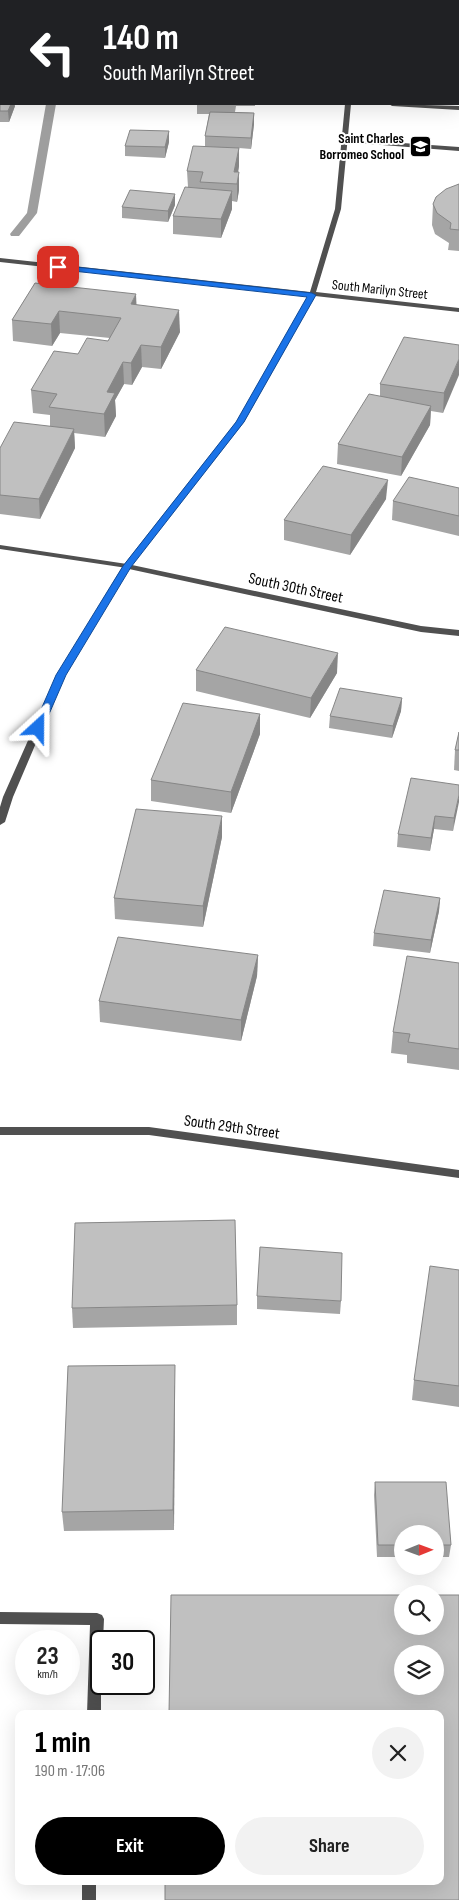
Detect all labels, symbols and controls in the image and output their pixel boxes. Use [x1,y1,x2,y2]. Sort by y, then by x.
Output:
text: 140 m [103,17,179,60]
icon: left [20,20,85,85]
text: South Marilyn Street [103,60,254,87]
place label: Saint Charles Borromeo School [320,130,404,163]
school or university icon: Saint Charles Borromeo School [408,134,432,158]
pin [37,246,79,288]
icon: arrive [44,253,72,281]
street label: South Marilyn Street [331,276,429,303]
street label: South 30th Street [247,569,345,608]
position arrow [11,701,63,753]
street label: South 29th Street [183,1111,281,1144]
north arrow [394,1525,444,1575]
map controls [394,1525,444,1695]
button: search [394,1585,444,1635]
speed limit sign: 30 [90,1630,155,1695]
text: 23 [36,1641,59,1672]
button: layers [394,1645,444,1695]
text: km/h [37,1667,58,1682]
text: 1 min [35,1725,91,1761]
button: close [372,1727,424,1779]
text: 190 m · 17:06 [35,1762,105,1781]
button: Exit [35,1817,225,1875]
button: Share [235,1817,424,1875]

